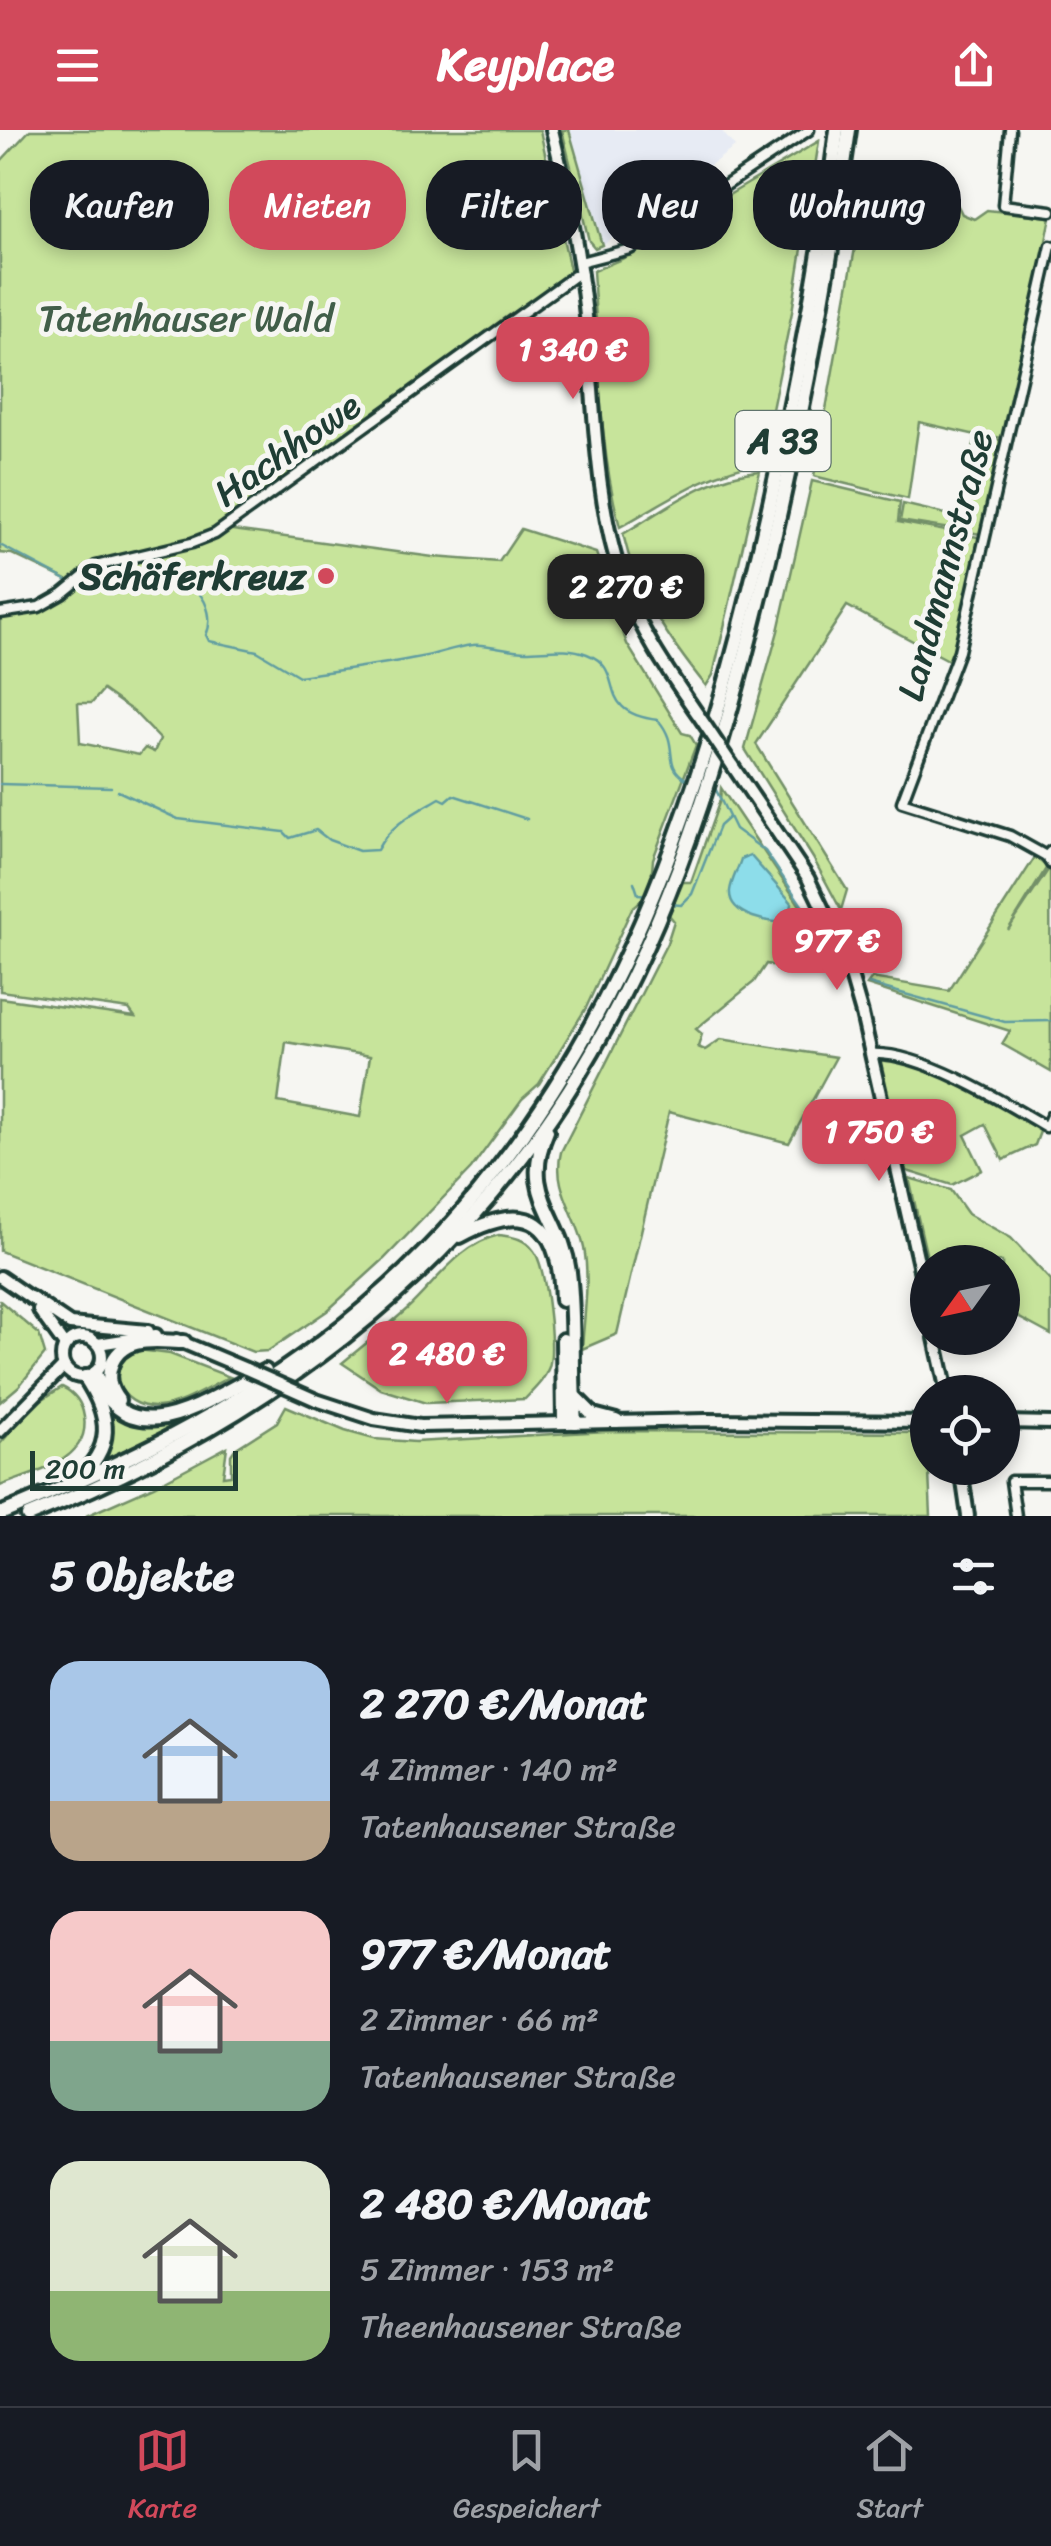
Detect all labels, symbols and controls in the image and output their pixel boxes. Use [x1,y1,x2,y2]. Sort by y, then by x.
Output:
text: Keyplace [437,25,614,105]
icon: menu [50,38,105,93]
icon: share [946,38,1001,93]
chip: Kaufen [30,160,209,250]
chip: Mieten [229,160,406,250]
chip: Filter [426,160,582,250]
chip: Neu [602,160,733,250]
chip: Wohnung [753,160,961,250]
park label: Tatenhauser Wald [39,285,336,352]
pin: 1 340 € [481,317,665,402]
text: 1 340 € [518,321,628,378]
street label: Hachhowe [199,374,376,525]
road number: A 33 [736,411,830,471]
street label: Landmannstraße [877,422,1014,709]
place label: Schäferkreuz [78,543,308,610]
pin: 2 270 € [534,554,718,639]
text: 2 270 € [569,558,683,615]
marker: Schäferkreuz [315,565,337,587]
pin: 977 € [767,908,907,993]
text: 977 € [794,912,880,969]
pin: 1 750 € [787,1099,971,1184]
text: 1 750 € [824,1103,934,1160]
north arrow [910,1245,1020,1355]
map controls [910,1245,1020,1485]
pin: 2 480 € [355,1321,539,1406]
text: 2 480 € [389,1325,505,1382]
button: locate [910,1375,1020,1485]
text: 200 m [45,1444,125,1493]
scale bar [30,1446,238,1490]
text: 5 Objekte [50,1539,234,1613]
icon: filters [946,1549,1001,1604]
text: 2 270 €/Monat [360,1667,647,1741]
icon: home [130,1701,250,1821]
text: 4 Zimmer · 140 m² [360,1741,618,1798]
text: Tatenhausener Straße [360,1798,676,1855]
text: 977 €/Monat [360,1917,611,1991]
icon: home [130,1951,250,2071]
text: 2 Zimmer · 66 m² [360,1991,599,2048]
text: Tatenhausener Straße [360,2048,676,2105]
text: 2 480 €/Monat [360,2167,651,2241]
icon: home [130,2201,250,2321]
text: 5 Zimmer · 153 m² [360,2241,614,2298]
text: Theenhausener Straße [360,2298,682,2355]
tab: Karte [128,2423,197,2532]
tab: Gespeichert [453,2423,600,2532]
tab: Start [856,2423,923,2532]

